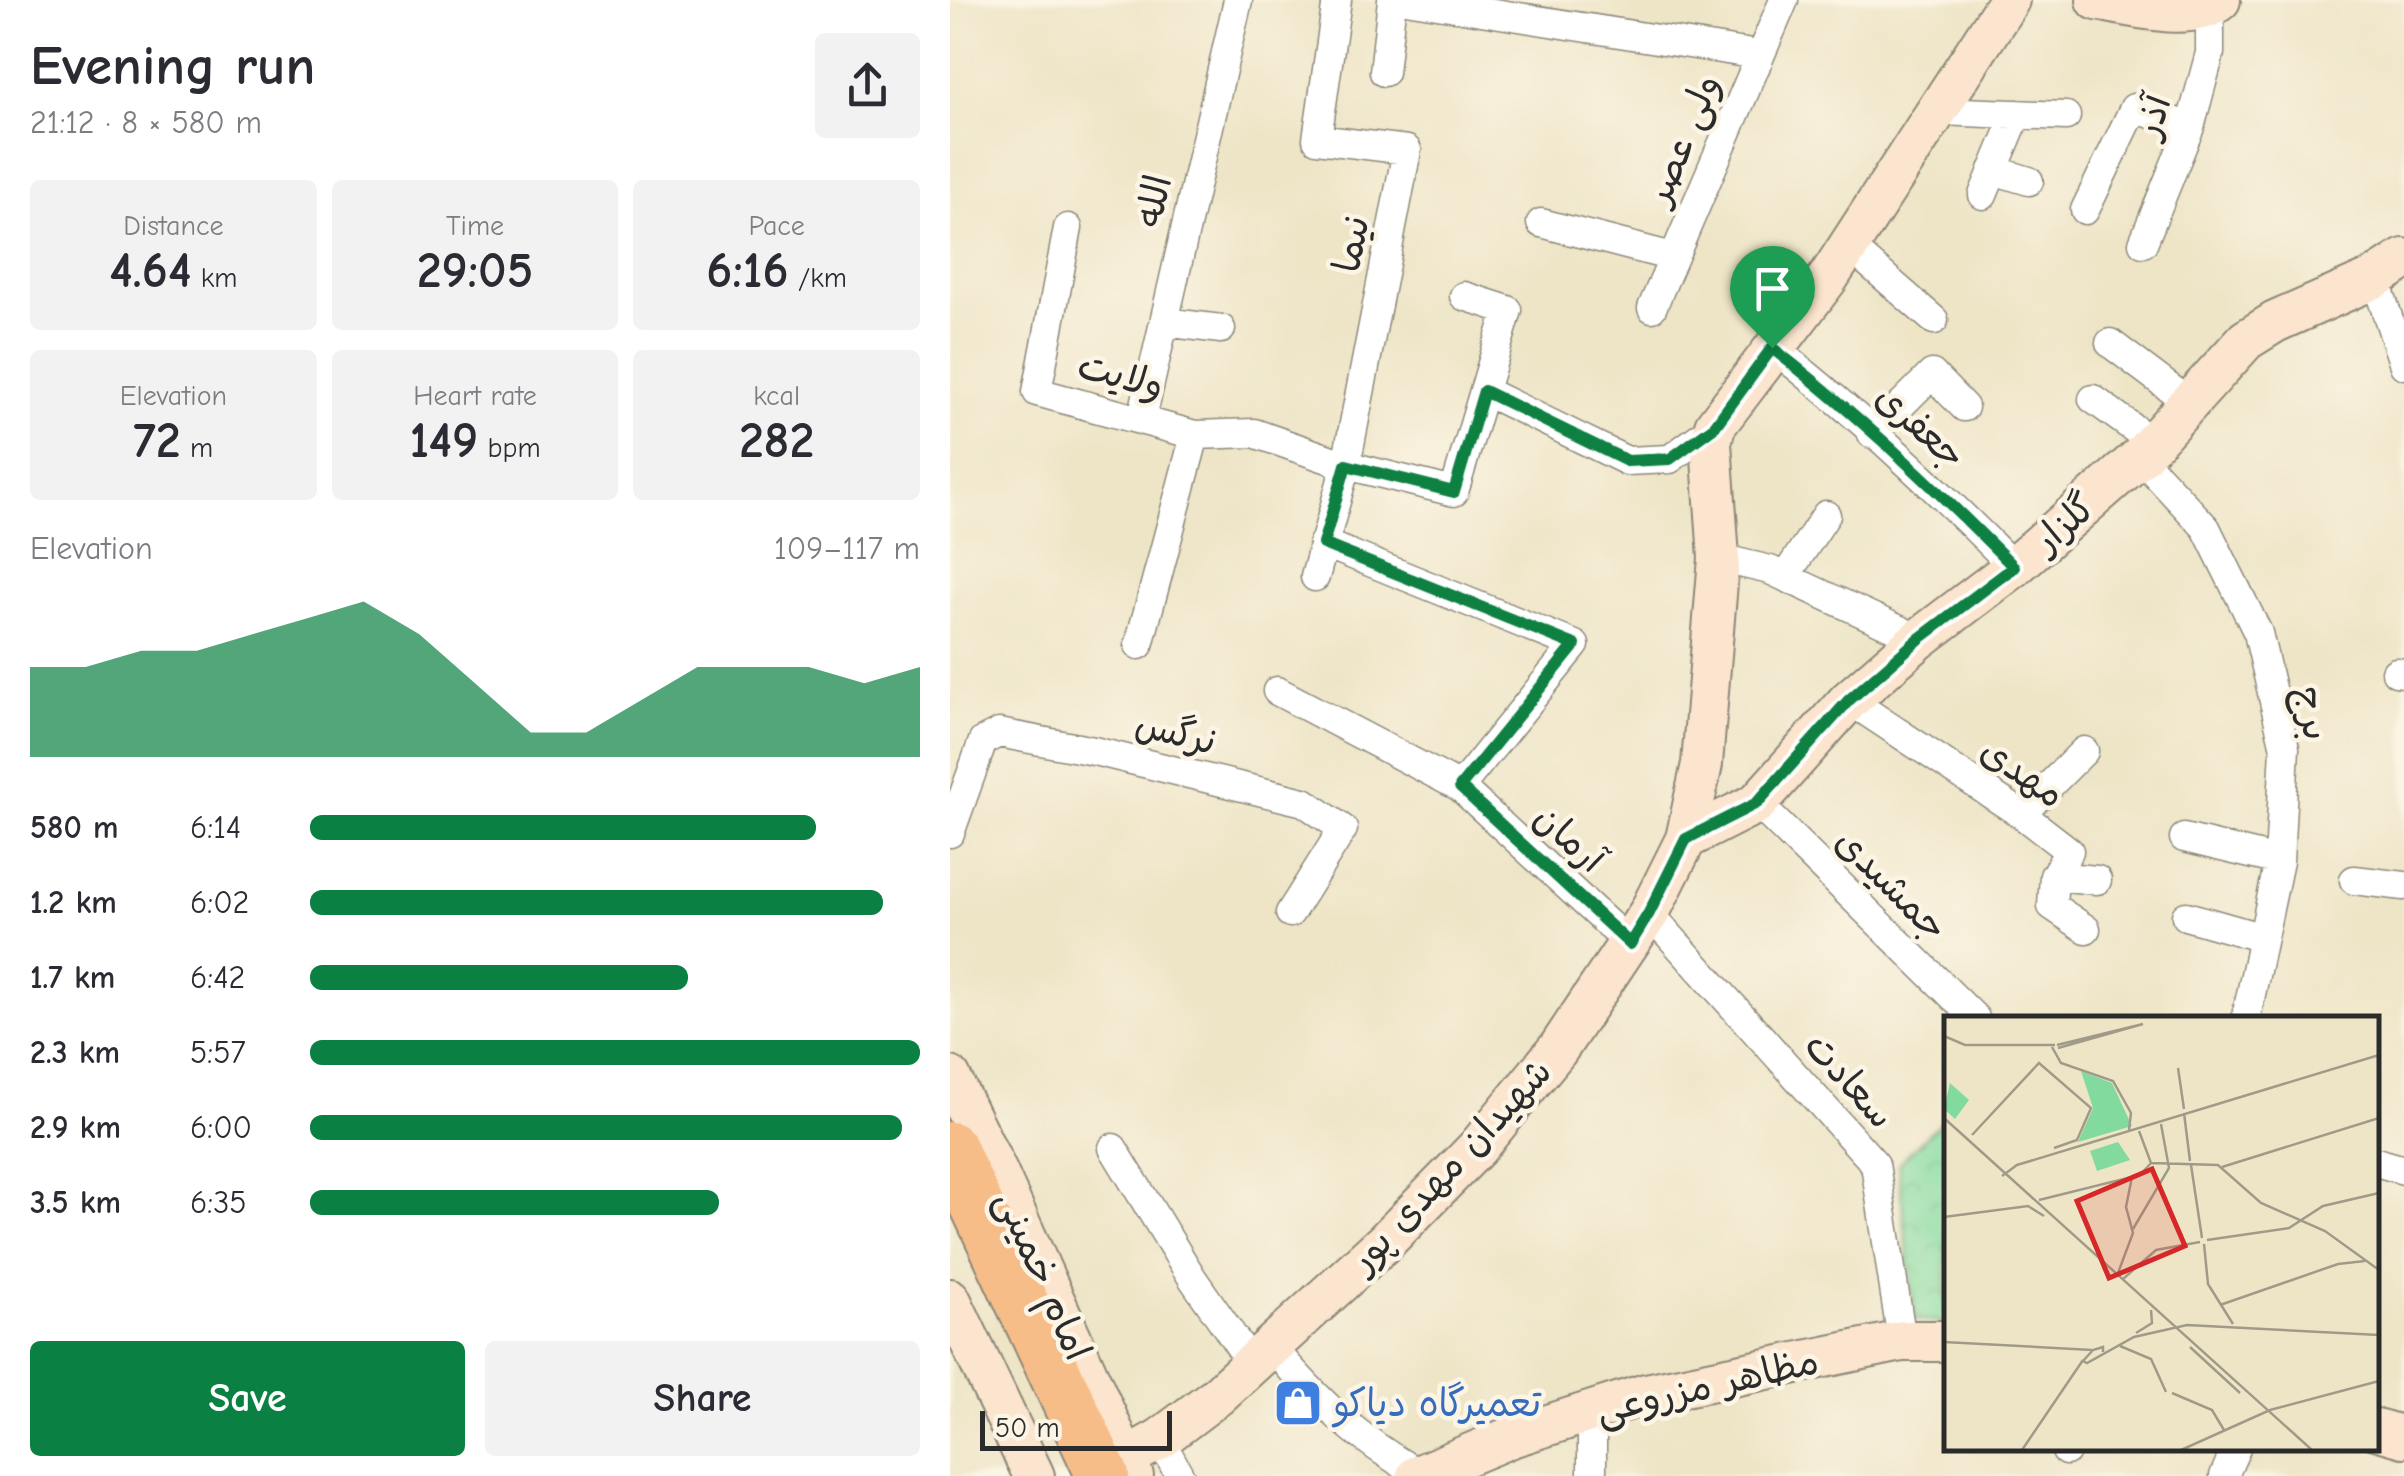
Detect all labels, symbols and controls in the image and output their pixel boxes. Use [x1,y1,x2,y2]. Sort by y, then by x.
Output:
button: share [815,33,920,138]
text: Evening run [30,34,315,98]
street label: ولی عصر [1635,68,1732,215]
street label: آذر [2124,88,2181,146]
text: 21:12 · 8 × 580 m [30,104,262,141]
street label: الله [1127,171,1181,232]
text: Distance [123,210,223,242]
text: Time [446,210,504,242]
text: Pace [748,210,805,242]
street label: نیما [1325,212,1379,276]
text: 4.64 [109,242,191,300]
text: 29:05 [417,242,533,300]
text: 6:16 [706,242,789,300]
pin [1730,246,1815,349]
icon: arrive [1745,261,1800,316]
text: km [191,262,237,294]
text: /km [789,262,847,294]
street label: ولایت [1073,343,1169,409]
street label: جعفری [1866,375,1974,478]
text: Elevation [120,380,227,412]
text: Heart rate [413,380,537,412]
text: kcal [753,380,800,412]
text: 72 [133,412,181,470]
text: 149 [409,412,478,470]
text: 282 [739,412,814,470]
text: m [181,432,213,464]
text: bpm [478,432,541,464]
street label: گلزار [2022,484,2105,565]
text: Elevation [30,530,153,567]
text: 109–117 m [774,530,920,567]
street label: برج [2283,683,2338,744]
street label: نرگس [1131,701,1221,764]
street label: مهدی [1972,728,2073,817]
street label: آرمان [1525,796,1615,883]
text: 580 m [30,809,119,846]
text: 6:14 [190,809,241,846]
street label: جمشیدی [1826,819,1957,950]
text: 1.2 km [30,884,117,921]
text: 6:02 [190,884,249,921]
text: 1.7 km [30,959,115,996]
text: 6:42 [190,959,245,996]
inset map [1944,1016,2379,1451]
street label: سعادت [1795,1024,1903,1137]
text: 2.3 km [30,1034,120,1071]
text: 5:57 [190,1034,246,1071]
street label: شهیدان مهدی پور [1339,1050,1562,1284]
text: 2.9 km [30,1109,121,1146]
text: 6:00 [190,1109,252,1146]
text: 3.5 km [30,1184,121,1221]
text: 6:35 [190,1184,247,1221]
street label: امام خمینی [981,1184,1100,1370]
street label: مظاهر مزروعی [1592,1339,1823,1435]
button: Save [30,1341,465,1456]
button: Share [485,1341,920,1456]
shop icon: تعمیرگاه دیاکو [1272,1377,1324,1429]
place label: تعمیرگاه دیاکو [1331,1381,1542,1428]
scale bar [980,1406,1172,1450]
text: 50 m [995,1412,1060,1444]

